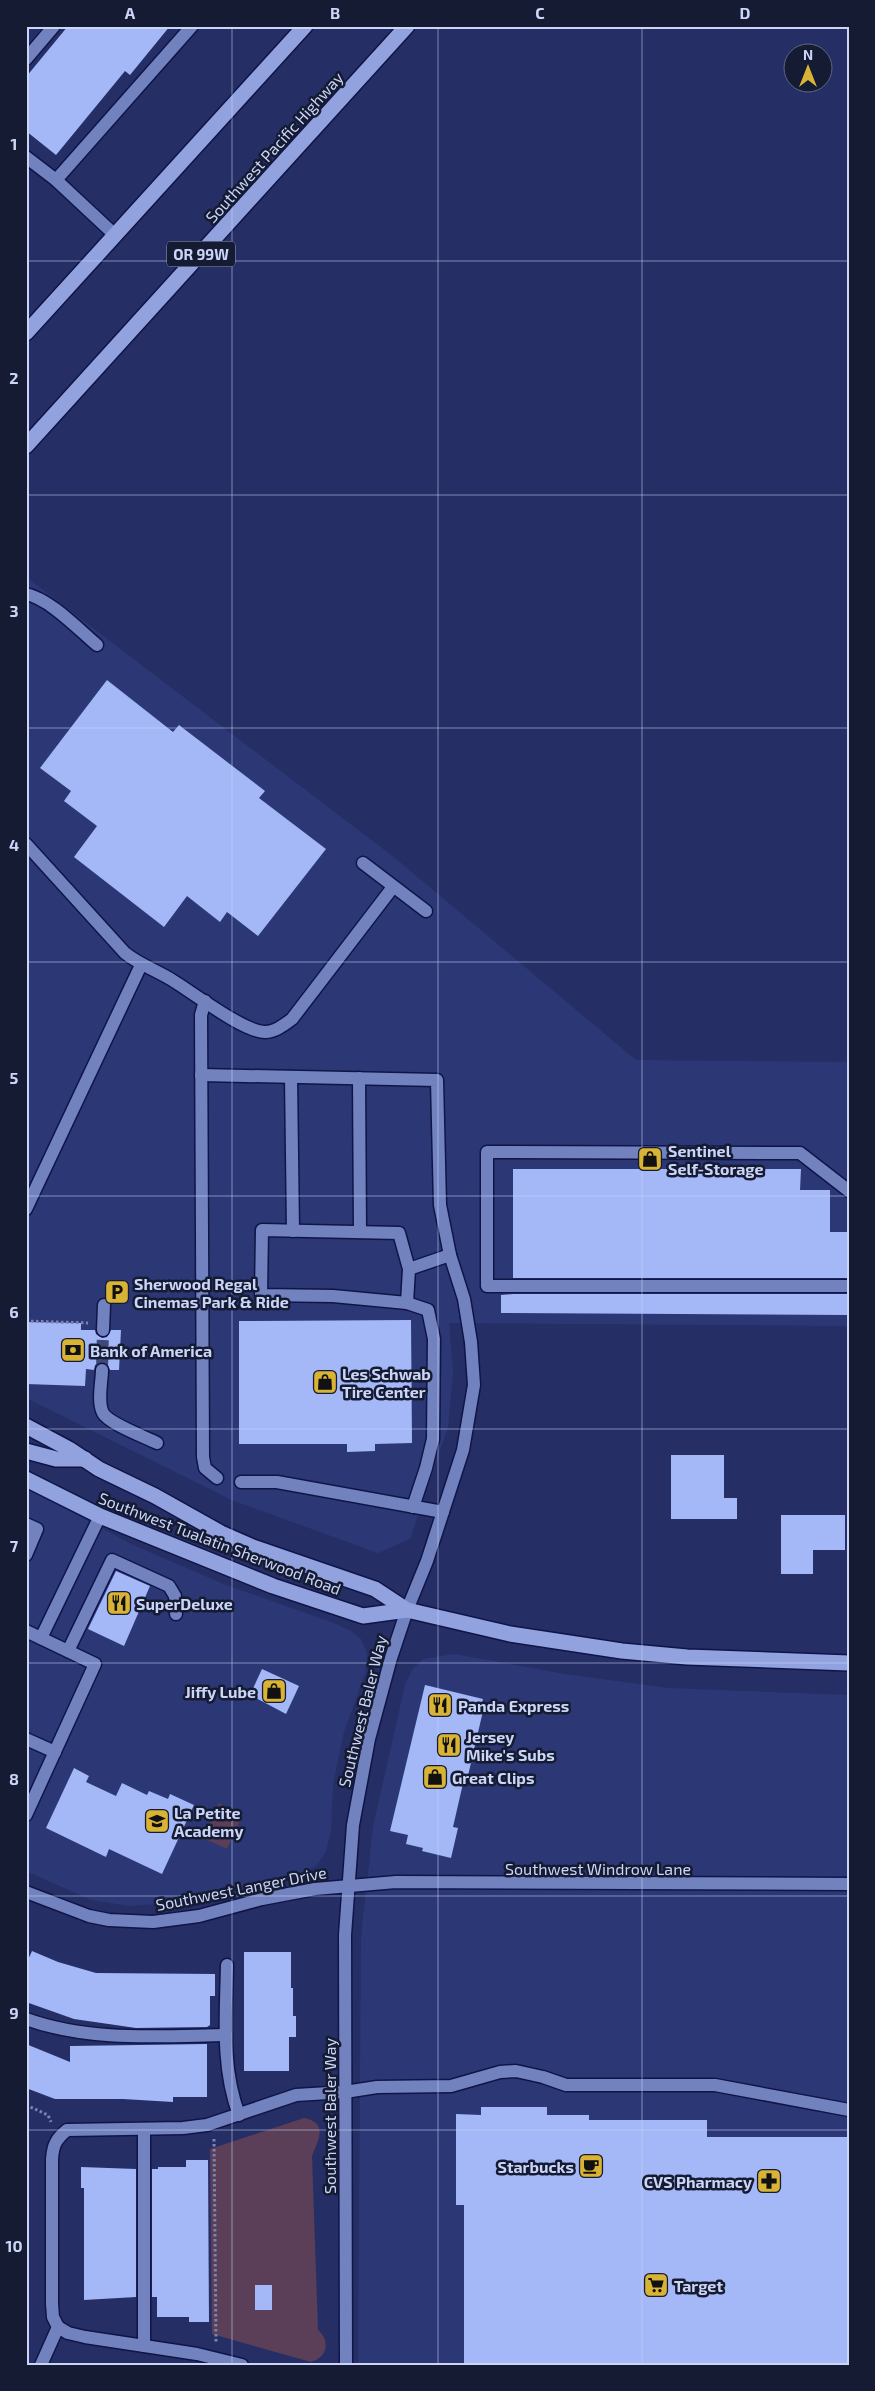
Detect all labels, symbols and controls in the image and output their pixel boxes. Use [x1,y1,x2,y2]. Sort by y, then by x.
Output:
text: A [125,3,136,22]
text: B [330,3,340,22]
text: C [535,3,545,22]
text: D [740,3,751,22]
north arrow [782,42,832,92]
text: N [803,46,813,63]
street label: Southwest Pacific Highway [201,67,347,226]
text: 1 [11,134,17,153]
road number: OR 99W [167,242,235,266]
text: 2 [9,368,19,387]
text: 3 [9,601,19,620]
text: 4 [9,835,19,854]
text: 5 [10,1068,19,1087]
place label: Sentinel Self-Storage [668,1141,764,1178]
shop icon: Sentinel Self-Storage [637,1146,663,1172]
place label: Sherwood Regal Cinemas Park & Ride [134,1274,289,1311]
parking icon: Sherwood Regal Cinemas Park & Ride [104,1279,130,1305]
text: 6 [9,1302,19,1321]
bank icon: Bank of America [60,1337,86,1363]
place label: Bank of America [90,1341,212,1360]
place label: Les Schwab Tire Center [342,1364,431,1401]
shop icon: Les Schwab Tire Center [312,1369,338,1395]
street label: Southwest Tualatin Sherwood Road [96,1488,344,1598]
text: 7 [10,1536,19,1555]
restaurant icon: SuperDeluxe [106,1590,132,1616]
place label: SuperDeluxe [136,1594,233,1613]
street label: Southwest Baler Way [334,1633,390,1789]
shop icon: Jiffy Lube [261,1678,287,1704]
place label: Jiffy Lube [185,1682,256,1702]
restaurant icon: Panda Express [427,1692,453,1718]
place label: Panda Express [458,1696,569,1715]
place label: Jersey Mike's Subs [466,1727,555,1764]
restaurant icon: Jersey Mike's Subs [436,1732,462,1758]
shop icon: Great Clips [422,1764,448,1790]
place label: Great Clips [452,1768,534,1787]
text: 8 [9,1769,19,1788]
place label: La Petite Academy [174,1803,243,1841]
school or university icon: La Petite Academy [144,1808,170,1834]
street label: Southwest Windrow Lane [505,1859,691,1878]
street label: Southwest Langer Drive [154,1862,328,1914]
text: 9 [9,2003,19,2022]
street label: Southwest Baler Way [320,2038,339,2194]
cafe icon: Starbucks [578,2153,604,2179]
place label: Starbucks [498,2157,574,2176]
pharmacy icon: CVS Pharmacy [756,2168,782,2194]
place label: CVS Pharmacy [644,2172,752,2192]
text: 10 [5,2236,23,2255]
supermarket icon: Target [643,2272,669,2298]
place label: Target [674,2276,723,2295]

